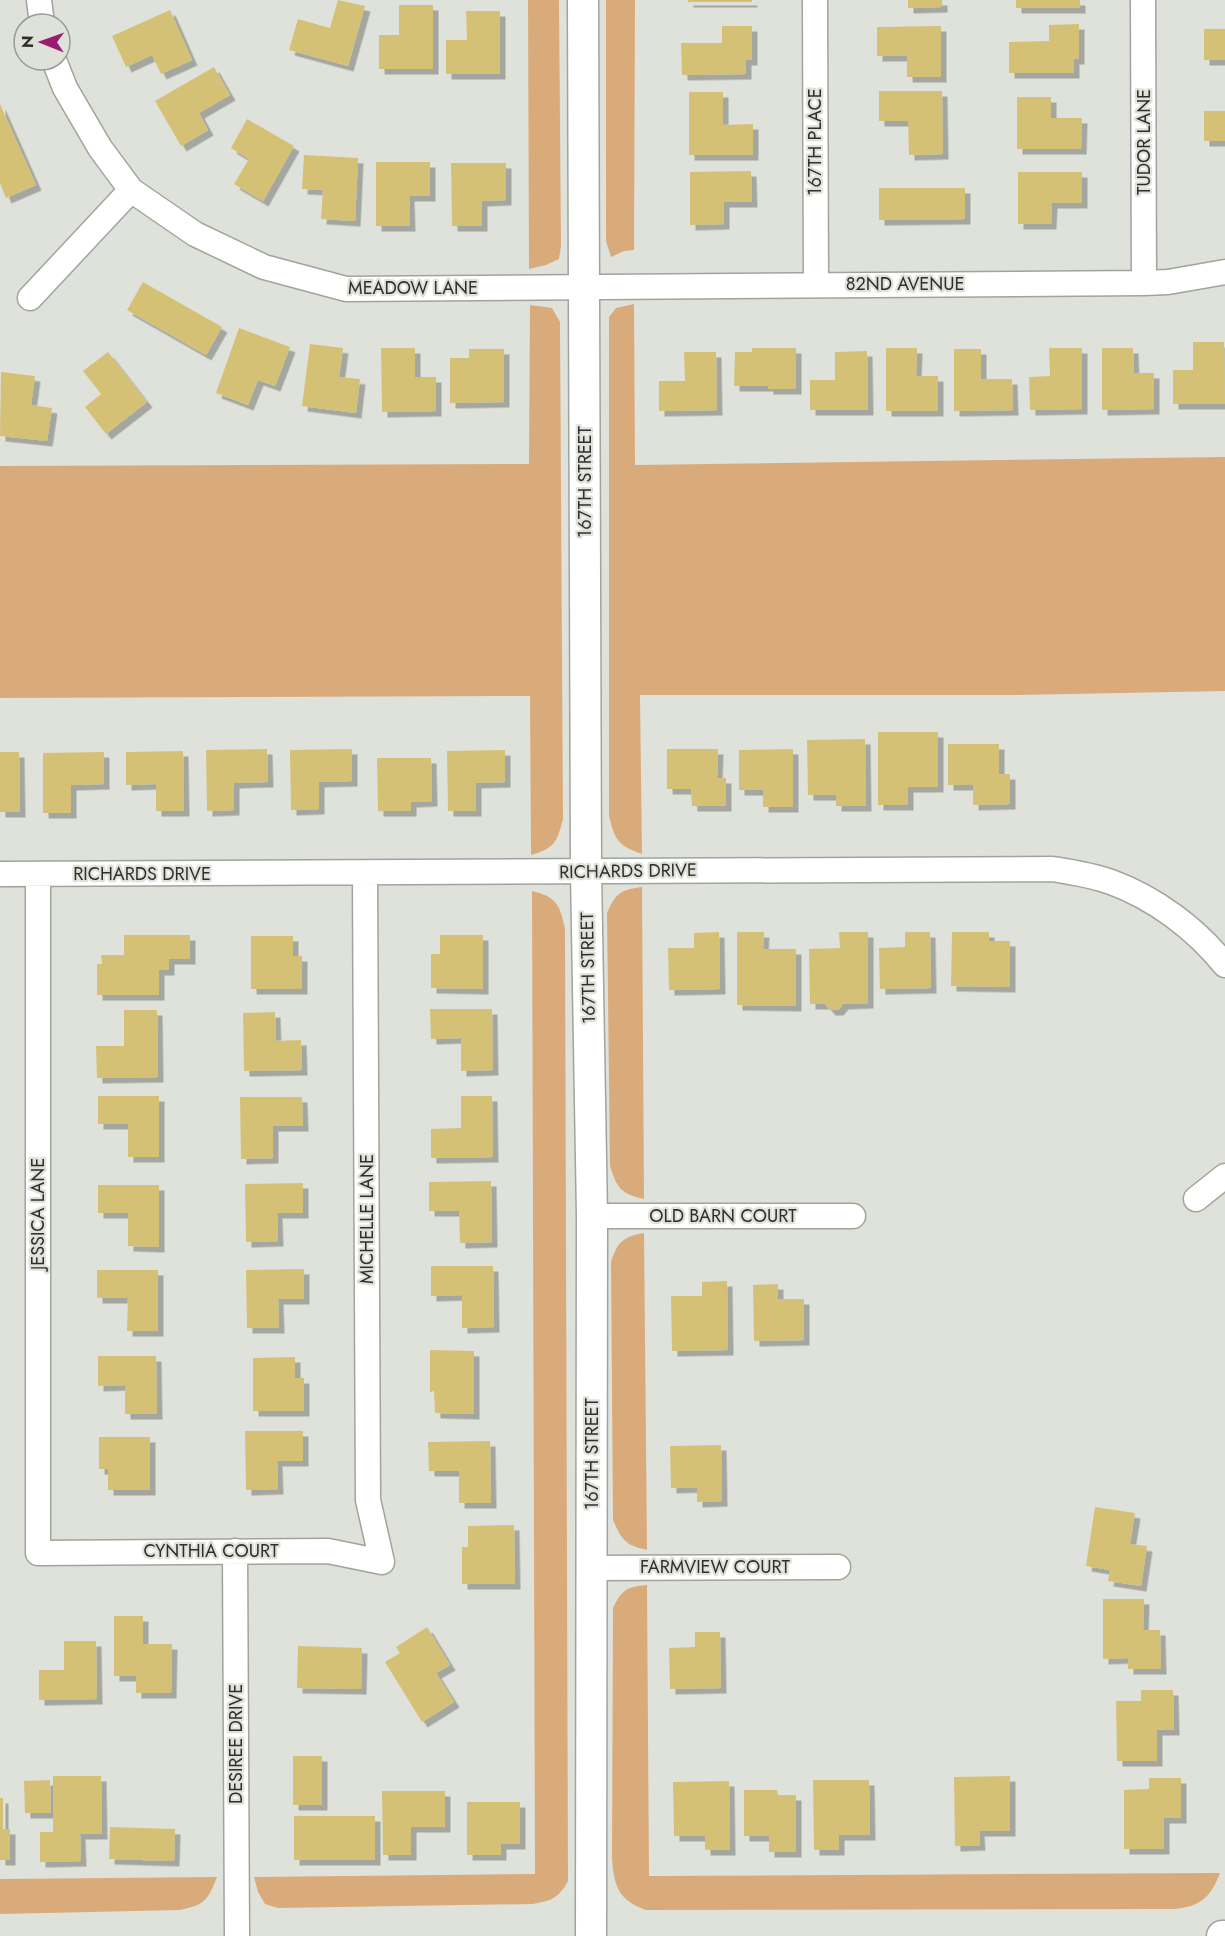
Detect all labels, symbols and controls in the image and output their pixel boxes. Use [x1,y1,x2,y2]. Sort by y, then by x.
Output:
north arrow [12,12,72,72]
text: N [16,35,39,48]
street label: 167TH PLACE [802,88,828,196]
street label: TUDOR LANE [1131,89,1157,195]
street label: 82ND AVENUE [846,271,964,297]
street label: MEADOW LANE [348,275,478,301]
street label: 167TH STREET [572,425,598,538]
street label: RICHARDS DRIVE [559,857,697,885]
street label: RICHARDS DRIVE [73,861,211,887]
street label: 167TH STREET [574,911,602,1024]
street label: MICHELLE LANE [354,1154,380,1284]
street label: JESSICA LANE [25,1158,51,1272]
street label: OLD BARN COURT [649,1203,797,1229]
street label: 167TH STREET [579,1397,605,1510]
street label: CYNTHIA COURT [143,1538,279,1564]
street label: FARMVIEW COURT [640,1554,791,1580]
street label: DESIREE DRIVE [223,1684,249,1804]

